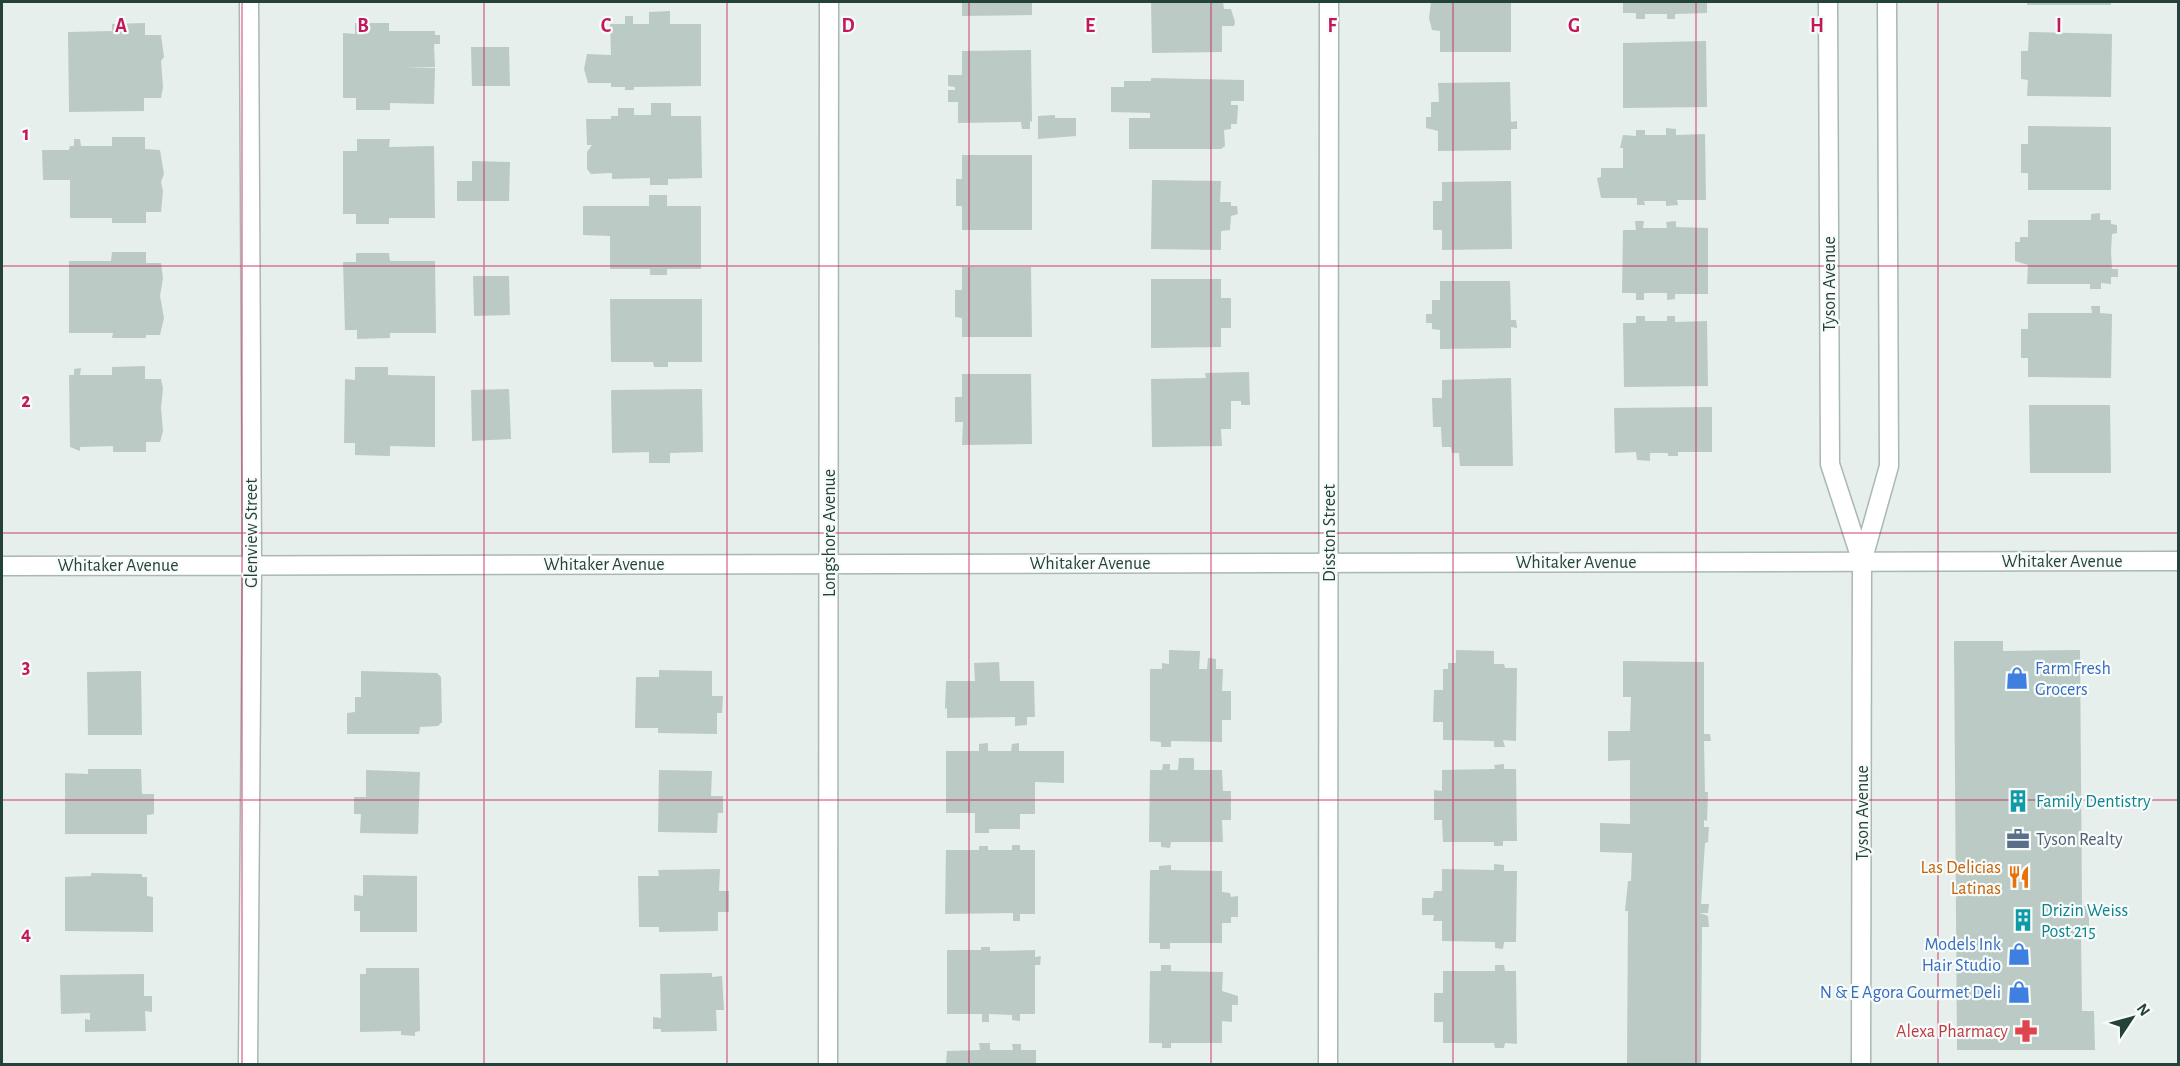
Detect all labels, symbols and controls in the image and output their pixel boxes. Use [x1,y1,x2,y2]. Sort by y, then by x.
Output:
text: A [115,16,127,36]
text: B [357,16,369,36]
text: C [601,16,612,36]
text: D [841,16,855,36]
text: E [1085,16,1095,36]
text: F [1327,16,1337,36]
text: G [1568,16,1580,36]
text: H [1810,16,1824,36]
text: I [2056,16,2062,36]
text: 1 [22,124,30,144]
street label: Tyson Avenue [1821,236,1839,332]
text: 2 [21,391,31,411]
street label: Longshore Avenue [821,469,839,597]
street label: Glenview Street [243,478,261,588]
street label: Disston Street [1321,484,1339,582]
street label: Whitaker Avenue [2001,553,2123,571]
street label: Whitaker Avenue [1515,554,1637,572]
street label: Whitaker Avenue [1029,555,1151,573]
street label: Whitaker Avenue [543,556,665,574]
street label: Whitaker Avenue [57,557,179,575]
text: 3 [22,657,30,677]
place label: Farm Fresh Grocers [2035,660,2111,699]
shop icon: Farm Fresh Grocers [2004,665,2030,691]
street label: Tyson Avenue [1854,765,1872,861]
building icon: Family Dentistry [2005,788,2031,814]
place label: Family Dentistry [2036,793,2151,811]
office icon: Tyson Realty [2005,826,2031,852]
place label: Tyson Realty [2036,831,2123,849]
place label: Las Delicias Latinas [1921,859,2001,898]
restaurant icon: Las Delicias Latinas [2006,864,2032,890]
place label: Drizin Weiss Post 215 [2041,902,2128,941]
building icon: Drizin Weiss Post 215 [2010,907,2036,933]
text: 4 [21,924,31,944]
place label: Models Ink Hair Studio [1922,936,2002,975]
shop icon: Models Ink Hair Studio [2006,941,2032,967]
shop icon: N & E Agora Gourmet Deli [2006,979,2032,1005]
place label: N & E Agora Gourmet Deli [1820,984,2001,1002]
north arrow [2102,988,2162,1048]
text: N [2134,1001,2153,1019]
pharmacy icon: Alexa Pharmacy [2013,1018,2039,1044]
place label: Alexa Pharmacy [1896,1023,2008,1041]

